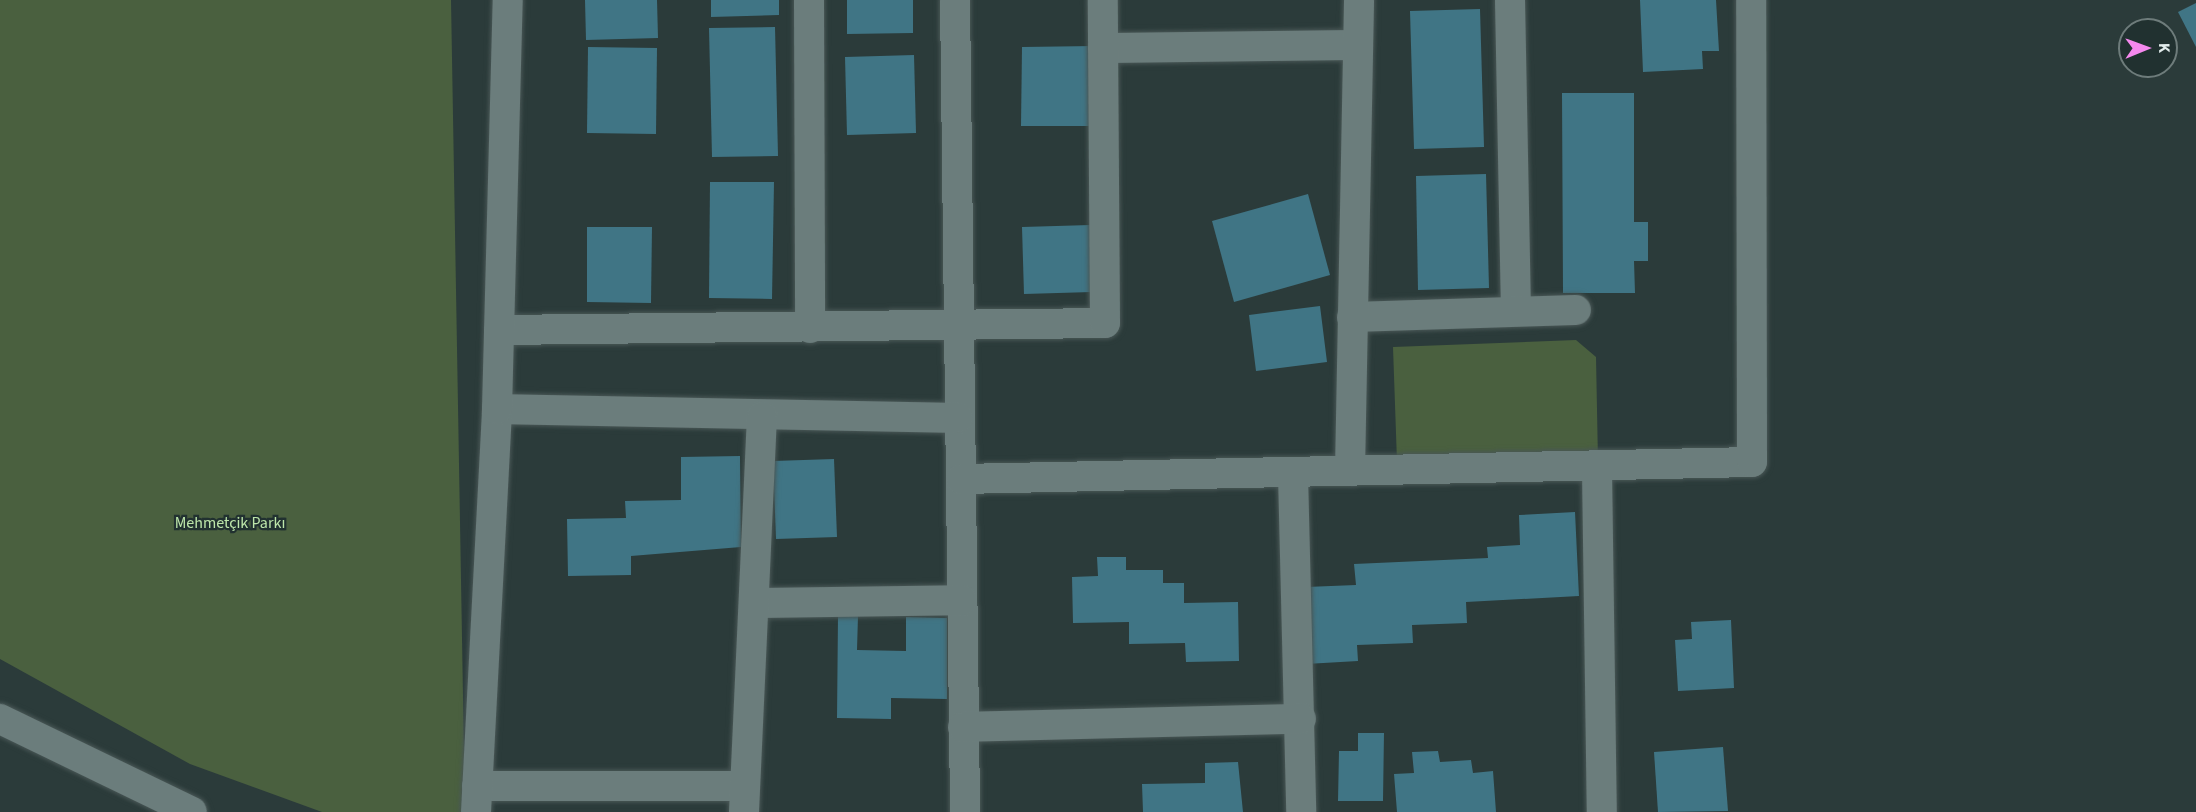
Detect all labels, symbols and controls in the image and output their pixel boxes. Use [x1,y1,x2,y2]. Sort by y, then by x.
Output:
north arrow [2118,18,2178,78]
text: K [2153,43,2175,53]
park label: Mehmetçik Parkı [175,513,285,533]

